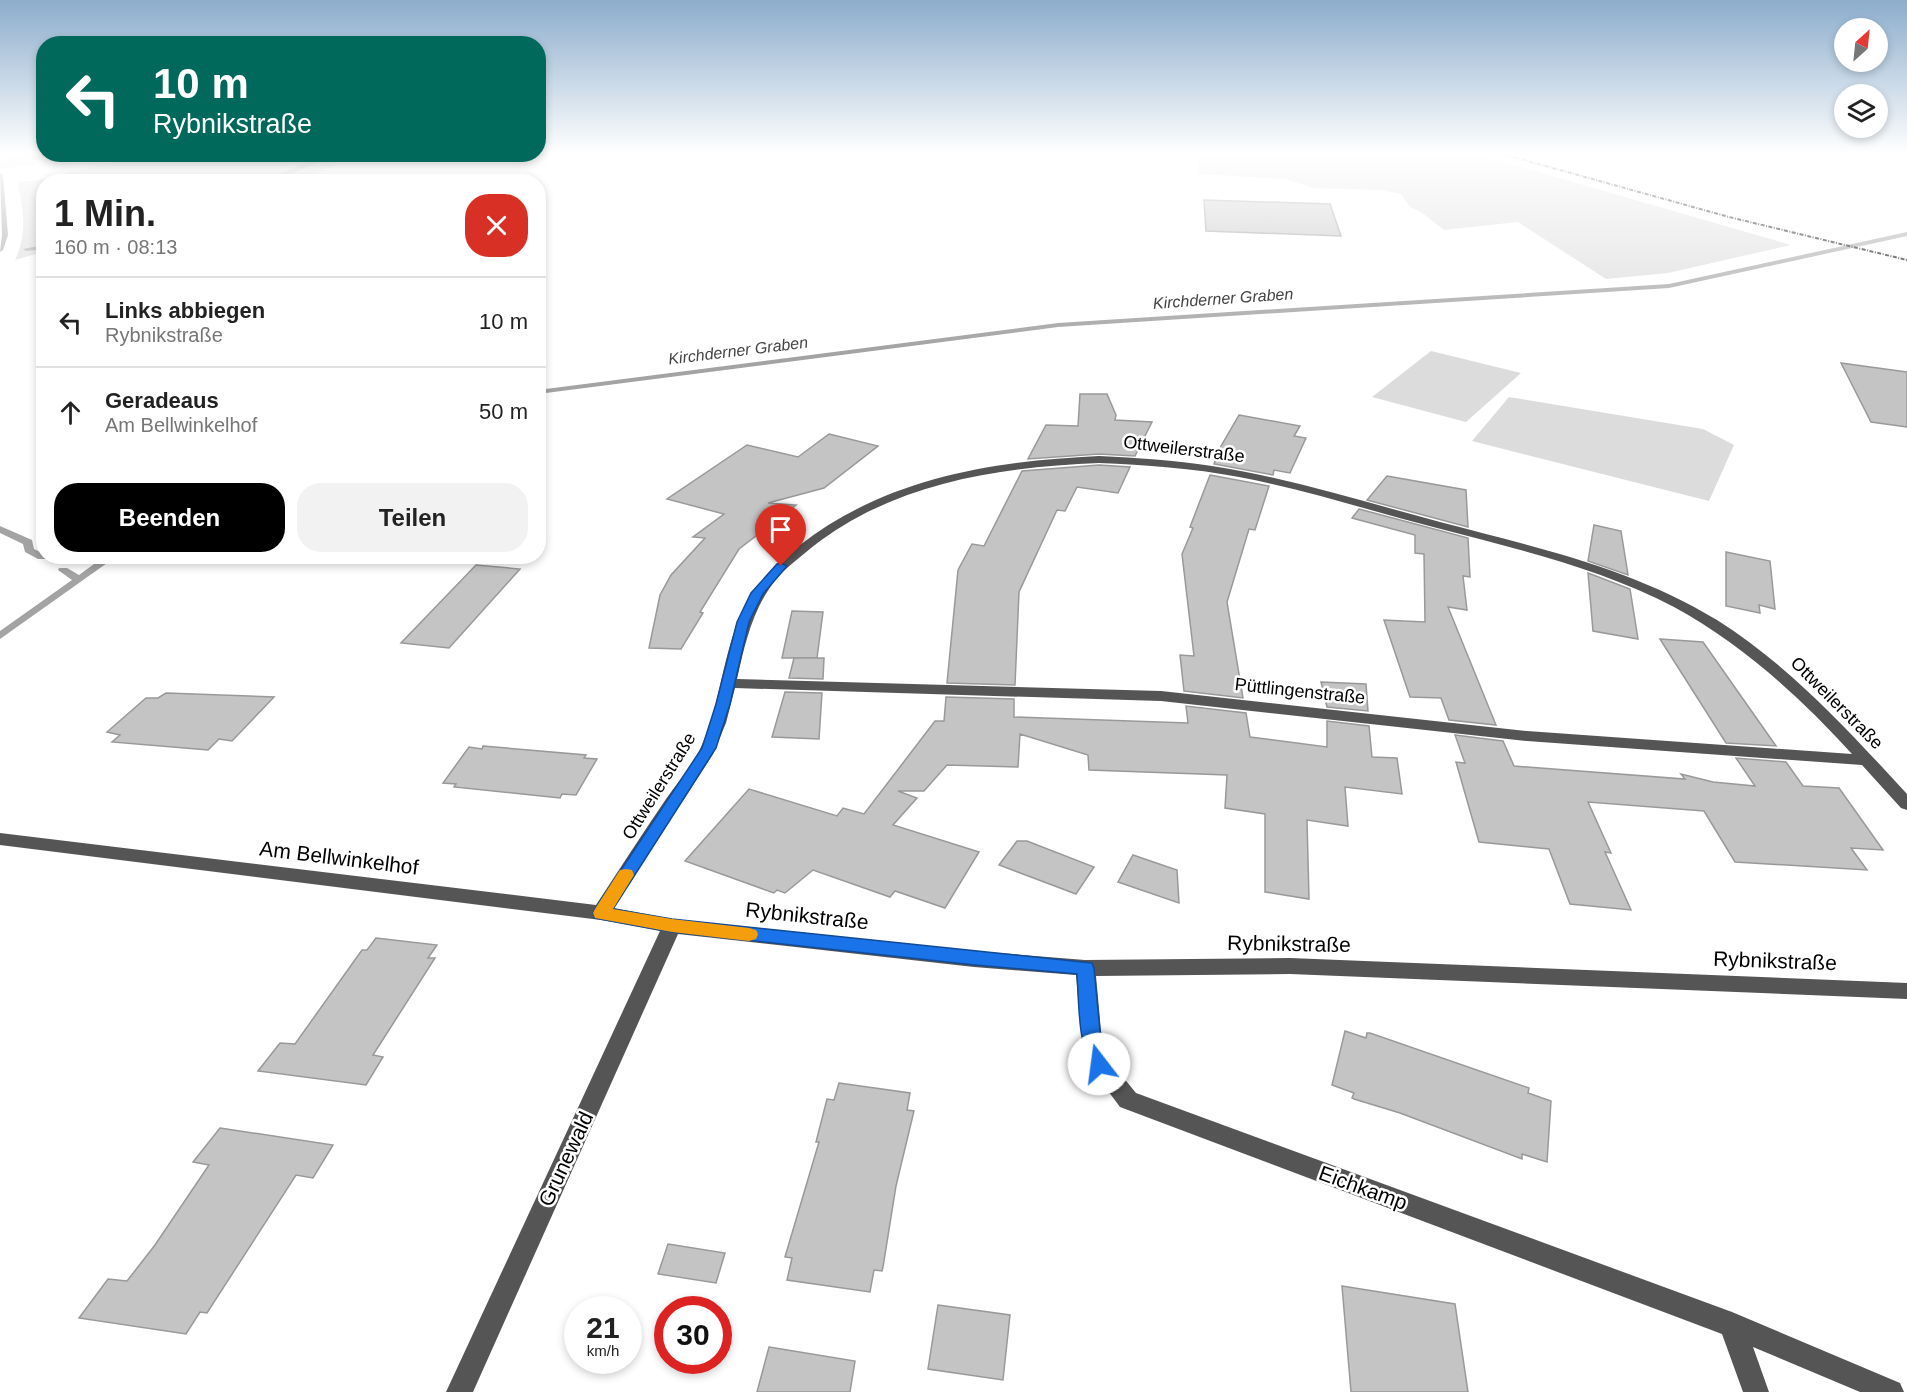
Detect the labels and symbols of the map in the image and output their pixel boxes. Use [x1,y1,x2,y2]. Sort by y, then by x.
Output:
north arrow [1834,18,1888,72]
water label: Kirchderner Graben [1152,285,1294,312]
water label: Kirchderner Graben [667,333,809,367]
street label: Ottweilerstraße [1122,432,1246,466]
pin [755,504,806,566]
street label: Ottweilerstraße [1787,653,1887,753]
street label: Püttlingenstraße [1234,674,1366,708]
street label: Ottweilerstraße [618,729,700,843]
street label: Am Bellwinkelhof [258,836,420,879]
street label: Rybnikstraße [744,898,870,933]
street label: Rybnikstraße [1227,931,1351,956]
street label: Rybnikstraße [1713,947,1837,974]
position arrow [1067,1032,1131,1096]
street label: Grunewald [534,1108,597,1210]
street label: Eichkamp [1316,1161,1410,1214]
speed limit sign: 30 [654,1296,732,1374]

